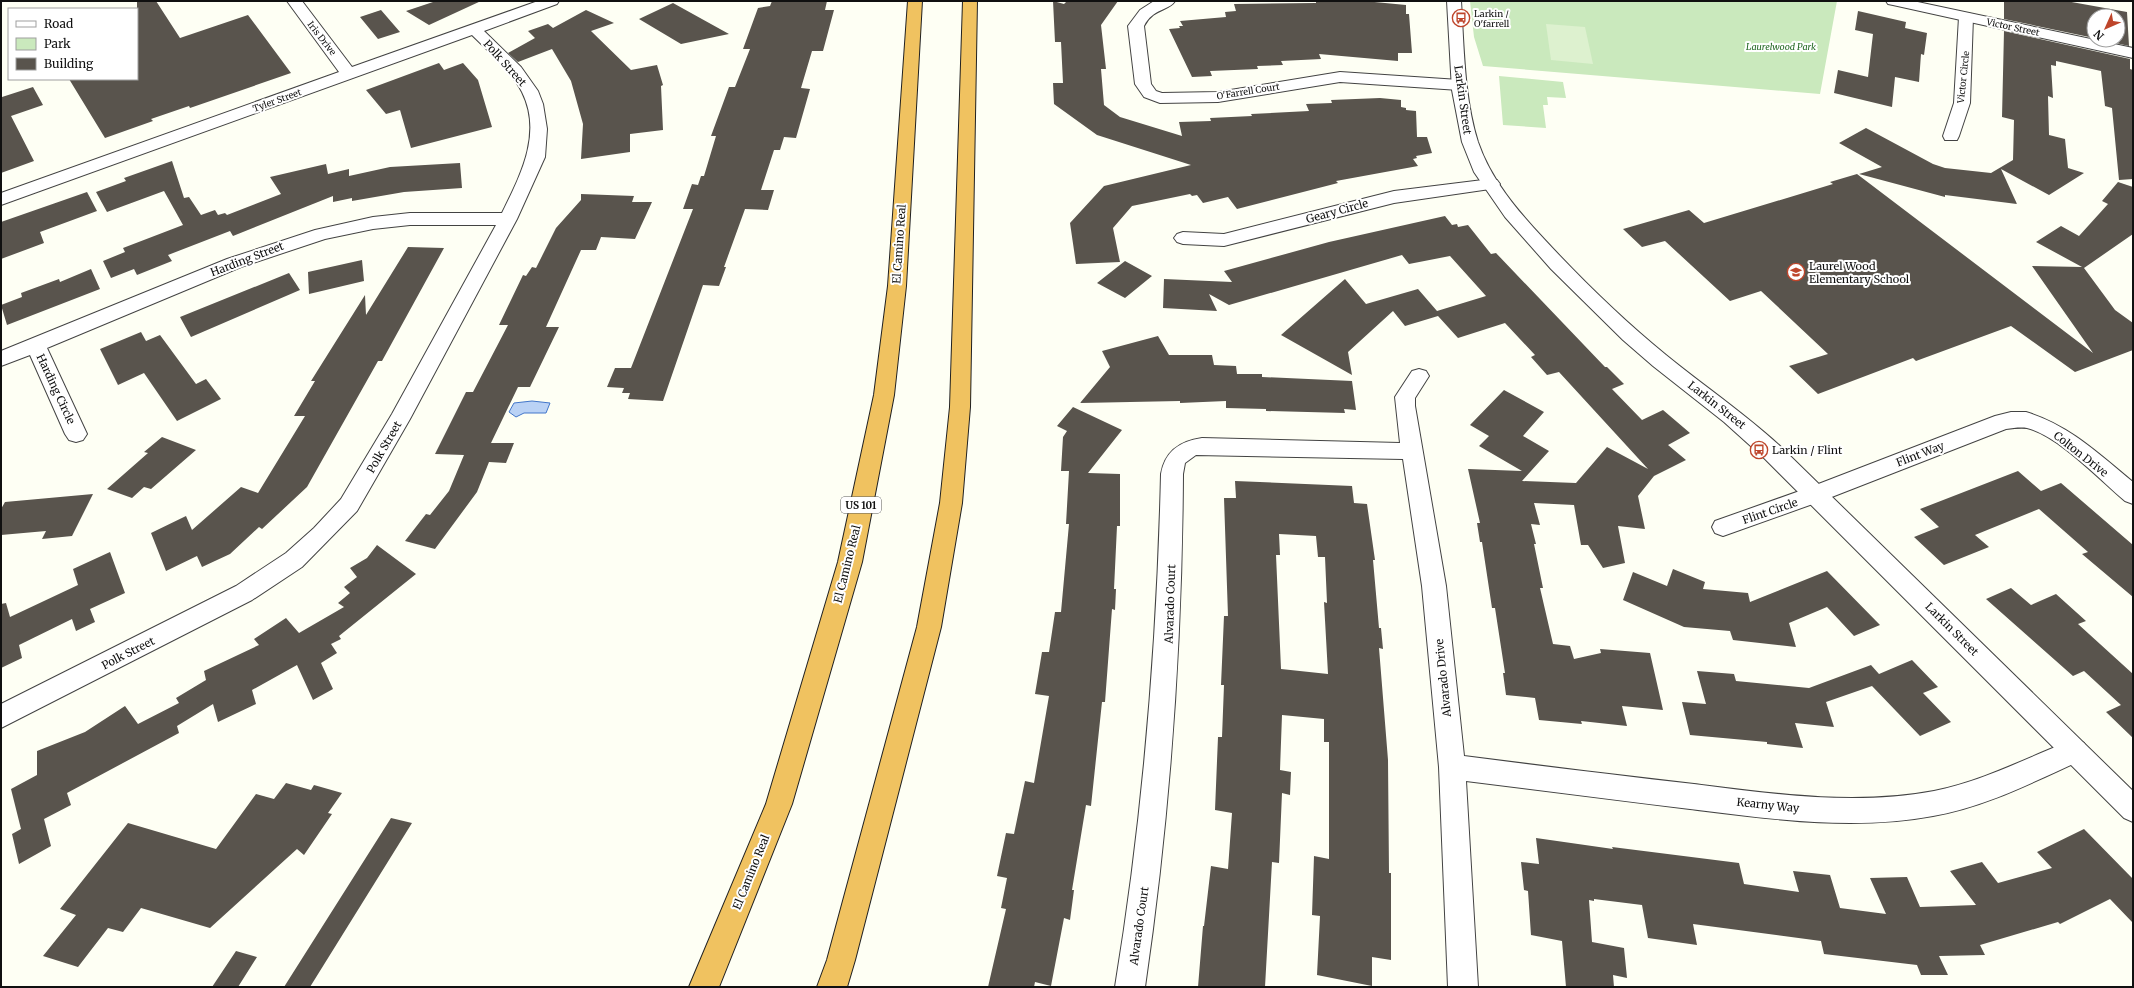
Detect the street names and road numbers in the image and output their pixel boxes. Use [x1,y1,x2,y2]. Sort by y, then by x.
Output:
street label: Victor Street [1985,16,2041,38]
street label: Iris Drive [305,19,339,57]
street label: Polk Street [481,37,530,90]
street label: Victor Circle [1955,50,1971,105]
street label: Larkin Street [1451,65,1475,136]
street label: O'Farrell Court [1216,81,1281,101]
street label: Tyler Street [251,86,303,114]
street label: Geary Circle [1304,196,1370,226]
street label: El Camino Real [889,203,909,284]
street label: Harding Street [208,238,286,279]
street label: Harding Circle [34,352,78,427]
street label: Larkin Street [1685,378,1749,432]
street label: Polk Street [364,418,405,475]
street label: Colton Drive [2051,428,2111,480]
street label: Flint Way [1894,438,1947,470]
street label: Flint Circle [1740,495,1800,527]
road number: US 101 [841,497,881,513]
street label: El Camino Real [831,523,864,604]
street label: Alvarado Court [1162,563,1178,645]
street label: Larkin Street [1922,599,1982,659]
street label: Polk Street [99,633,158,672]
street label: Alvarado Drive [1432,638,1454,719]
street label: Kearny Way [1736,795,1801,815]
street label: El Camino Real [730,832,773,912]
street label: Alvarado Court [1126,885,1152,967]

